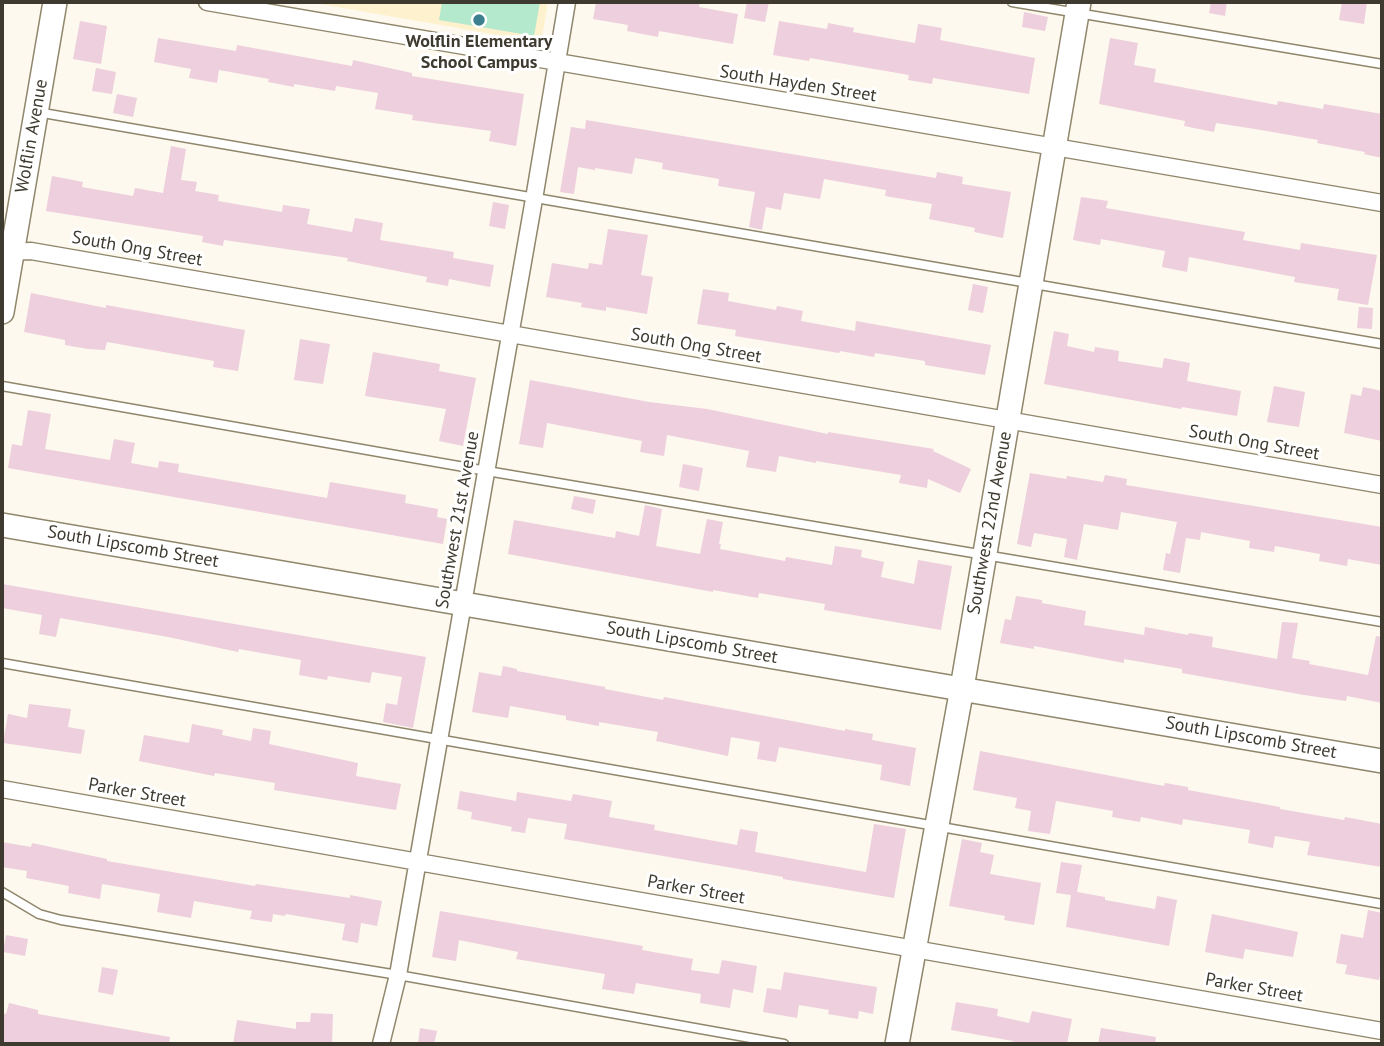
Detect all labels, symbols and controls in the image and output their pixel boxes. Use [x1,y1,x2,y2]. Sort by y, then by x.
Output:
marker: Wolflin Elementary School Campus [471,12,487,28]
place label: Wolflin Elementary School Campus [406,31,552,74]
street label: South Hayden Street [718,61,878,107]
street label: Wolflin Avenue [11,77,53,195]
street label: South Ong Street [70,227,204,271]
street label: South Ong Street [629,324,763,368]
street label: South Ong Street [1187,421,1321,465]
street label: Southwest 21st Avenue [432,430,484,610]
street label: Southwest 22nd Avenue [963,430,1017,616]
street label: South Lipscomb Street [46,521,220,573]
street label: South Lipscomb Street [605,617,779,669]
street label: South Lipscomb Street [1164,712,1338,764]
street label: Parker Street [86,774,188,812]
street label: Parker Street [645,871,747,909]
street label: Parker Street [1203,969,1305,1007]

